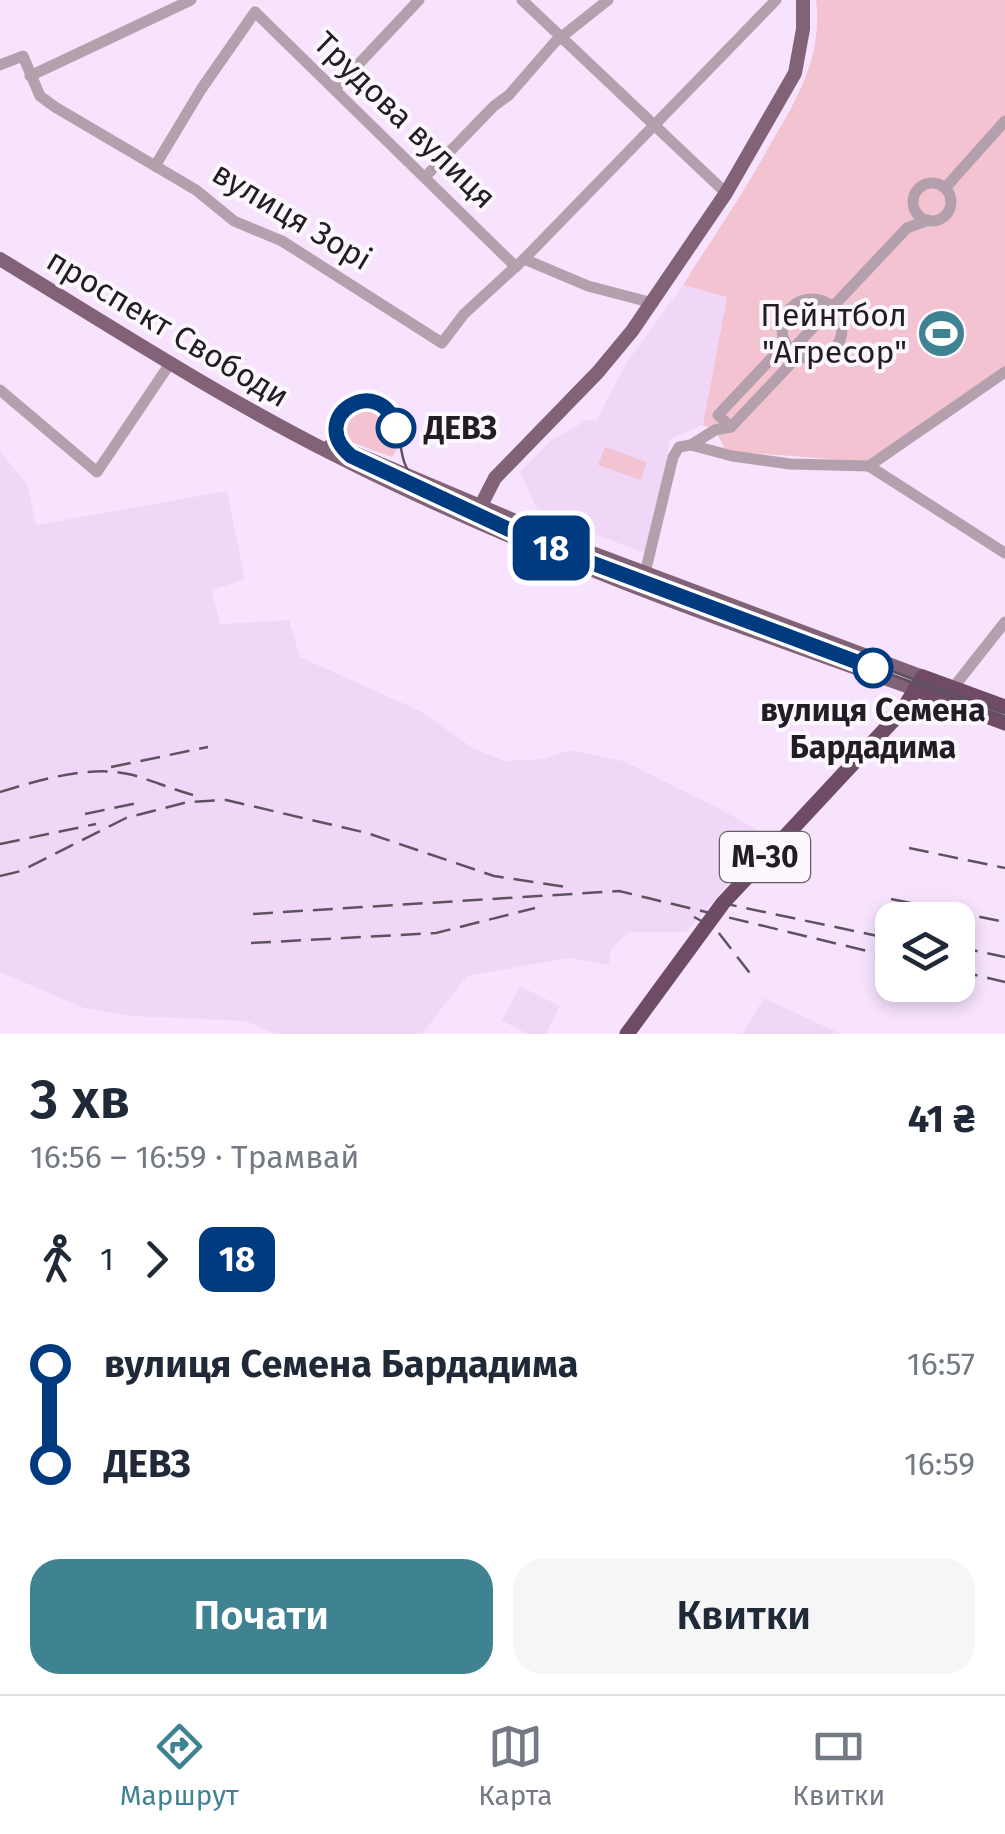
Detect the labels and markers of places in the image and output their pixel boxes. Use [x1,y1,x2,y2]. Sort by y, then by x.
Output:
place label: Пейнтбол "Агресор" [760,296,907,371]
sports icon: Пейнтбол "Агресор" [916,307,968,359]
marker: ДЕВЗ [377,409,415,447]
place label: ДЕВЗ [423,409,497,447]
marker: вулиця Семена Бардадима [854,649,892,687]
place label: вулиця Семена Бардадима [760,691,986,766]

